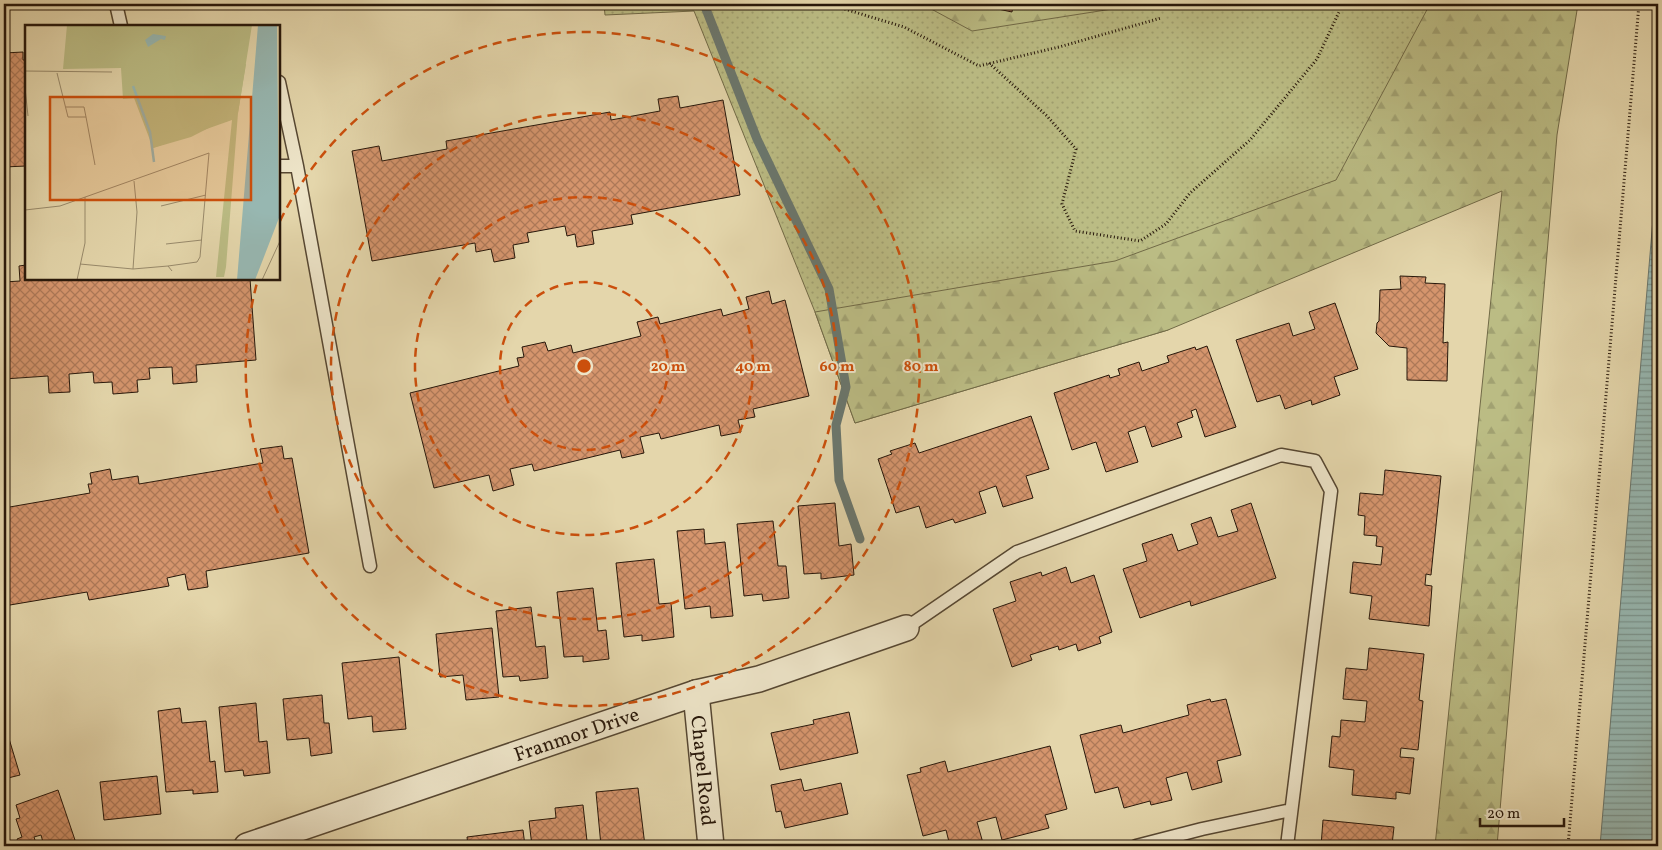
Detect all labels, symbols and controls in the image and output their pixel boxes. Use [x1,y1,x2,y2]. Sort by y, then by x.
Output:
inset map [25,25,280,280]
centre of rings [575,357,593,375]
text: 20 m [651,357,686,378]
text: 40 m [735,357,771,378]
text: 60 m [820,357,855,378]
text: 80 m [904,357,939,378]
street label: Franmor Drive [511,701,643,770]
street label: Chapel Road [682,714,721,827]
scale bar [1480,795,1563,827]
text: 20 m [1487,804,1520,825]

